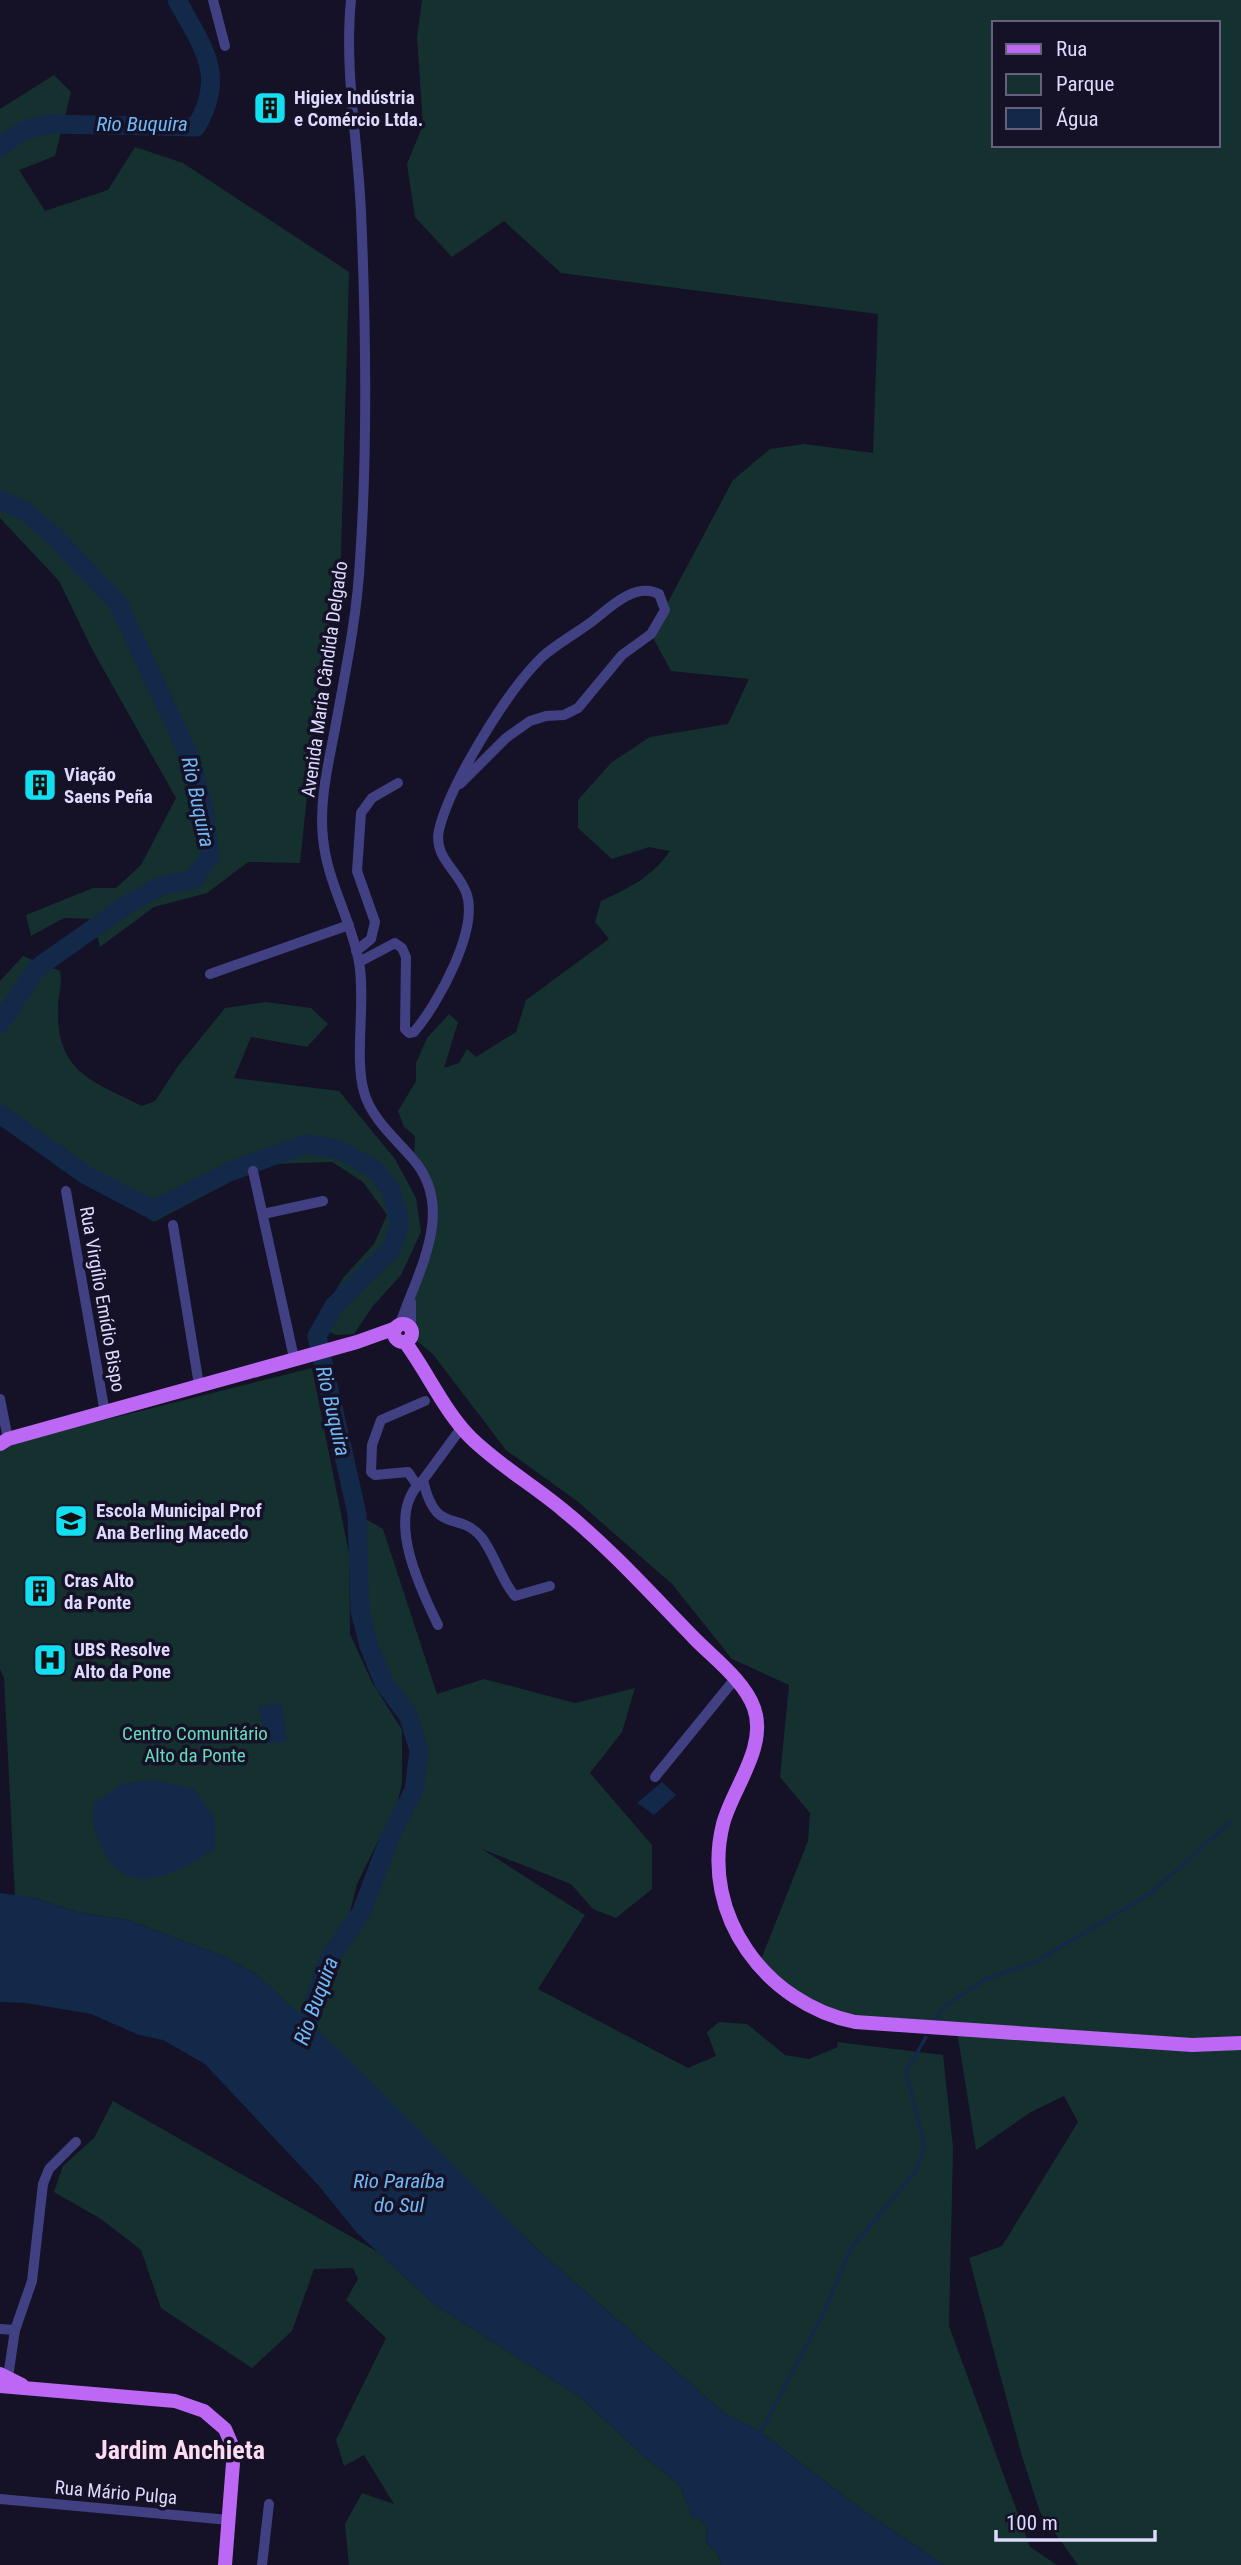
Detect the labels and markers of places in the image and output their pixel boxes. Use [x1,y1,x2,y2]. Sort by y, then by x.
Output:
place label: Higiex Indústria e Comércio Ltda. [294,86,423,131]
building icon: Higiex Indústria e Comércio Ltda. [251,89,289,127]
place label: Viação Saens Peña [64,763,153,808]
building icon: Viação Saens Peña [21,766,59,804]
place label: Escola Municipal Prof Ana Berling Macedo [96,1499,262,1544]
school or university icon: Escola Municipal Prof Ana Berling Macedo [52,1502,90,1540]
place label: Cras Alto da Ponte [64,1569,134,1614]
building icon: Cras Alto da Ponte [21,1572,59,1610]
place label: UBS Resolve Alto da Pone [74,1638,171,1683]
hospital icon: UBS Resolve Alto da Pone [31,1641,69,1679]

